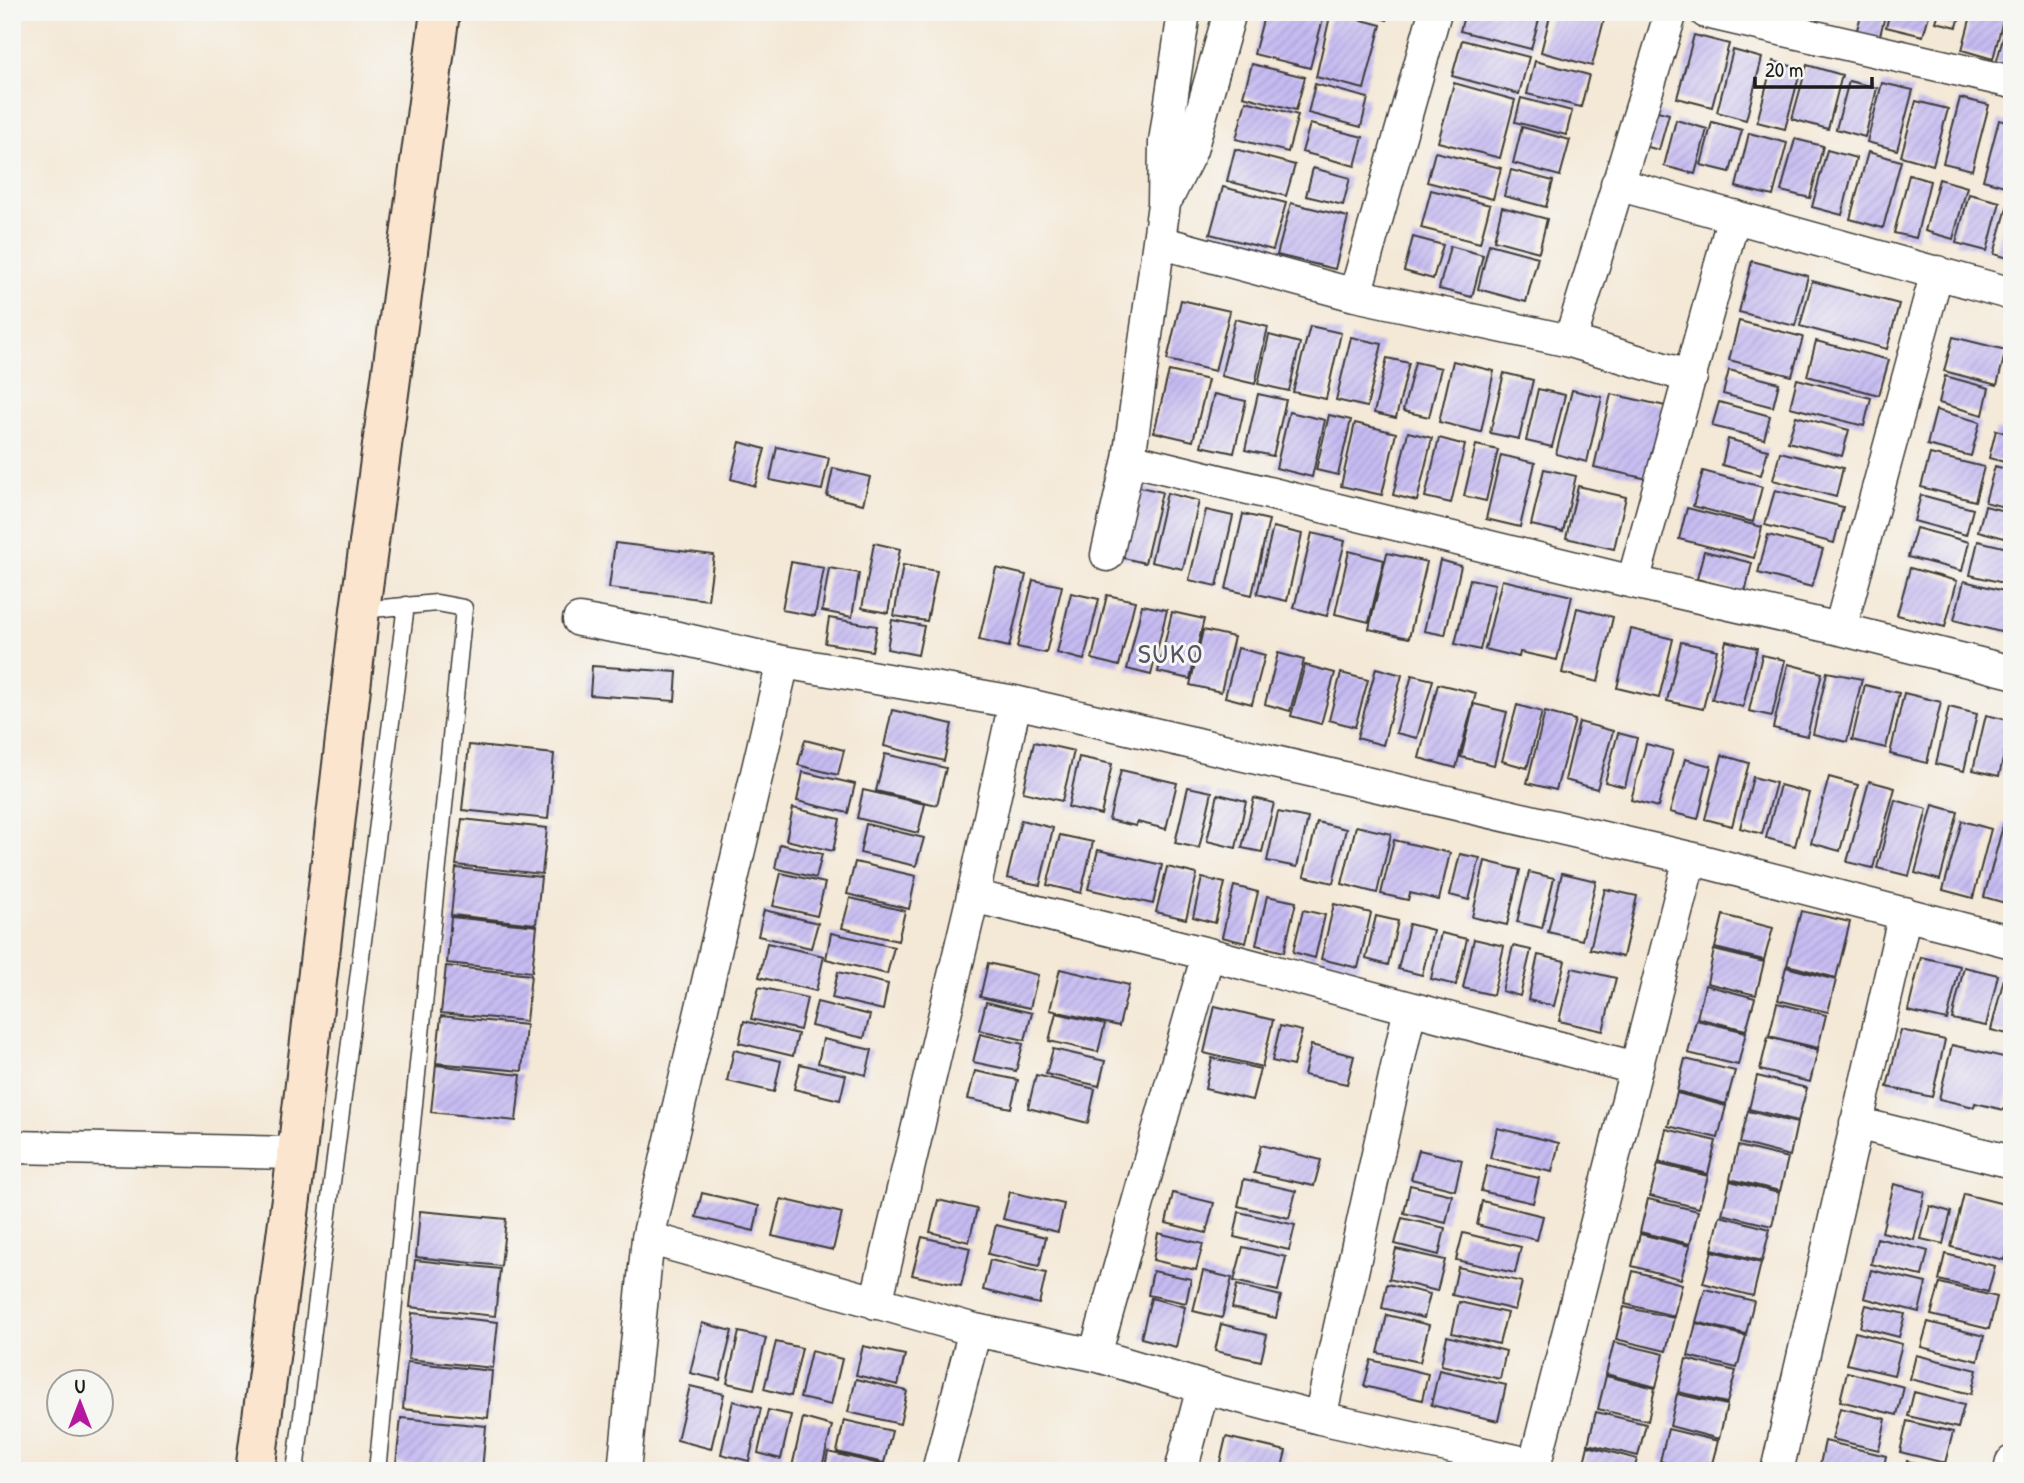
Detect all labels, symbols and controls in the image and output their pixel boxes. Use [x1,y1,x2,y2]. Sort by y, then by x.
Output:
scale bar [1755,46,1872,90]
text: 20 m [1765,55,1803,84]
district label: SUKO [1138,634,1204,672]
north arrow [46,1368,116,1438]
text: U [75,1373,86,1399]

